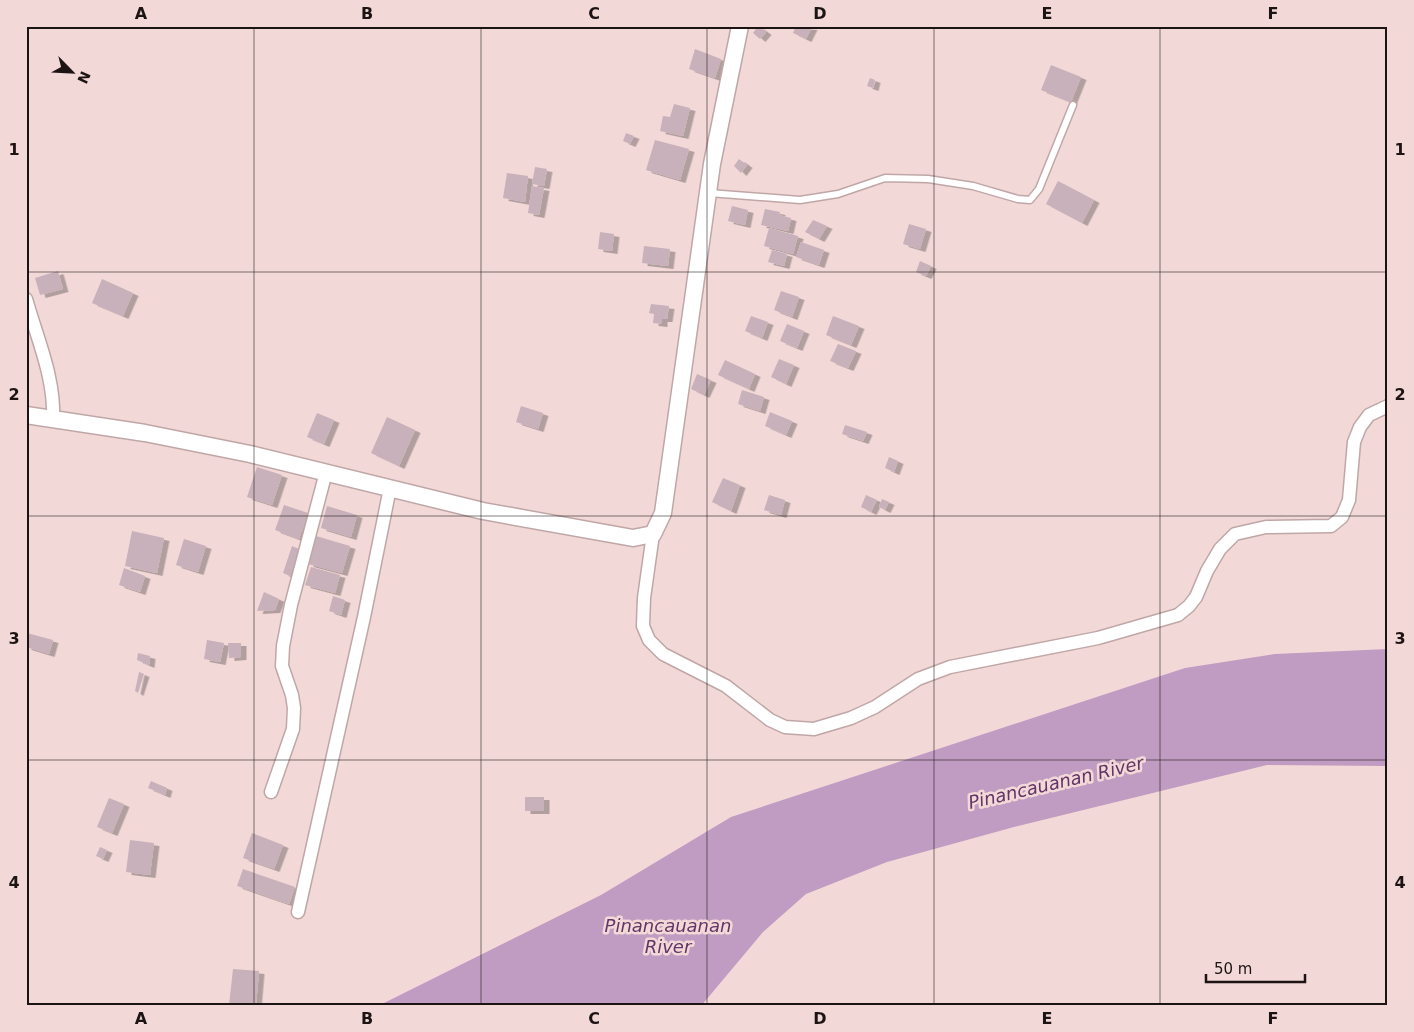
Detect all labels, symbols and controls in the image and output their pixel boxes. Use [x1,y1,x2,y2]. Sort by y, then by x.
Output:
text: A [135,4,148,23]
text: B [361,4,373,23]
text: C [588,4,600,23]
text: D [813,4,827,23]
text: E [1042,4,1052,23]
text: F [1268,4,1278,23]
north arrow [48,48,98,98]
text: N [74,69,94,86]
text: 1 [8,140,20,159]
text: 1 [1394,140,1406,159]
text: 2 [8,385,20,404]
text: 2 [1394,385,1406,404]
text: 3 [8,629,20,648]
text: 3 [1394,629,1406,648]
water label: Pinancauanan River [966,752,1147,813]
text: 4 [8,873,20,892]
text: 4 [1394,873,1406,892]
water label: Pinancauanan River [605,915,731,957]
scale bar [1206,952,1305,984]
text: 50 m [1214,960,1252,978]
text: A [135,1009,148,1028]
text: B [361,1009,373,1028]
text: C [588,1009,600,1028]
text: D [813,1009,827,1028]
text: E [1042,1009,1052,1028]
text: F [1268,1009,1278,1028]

